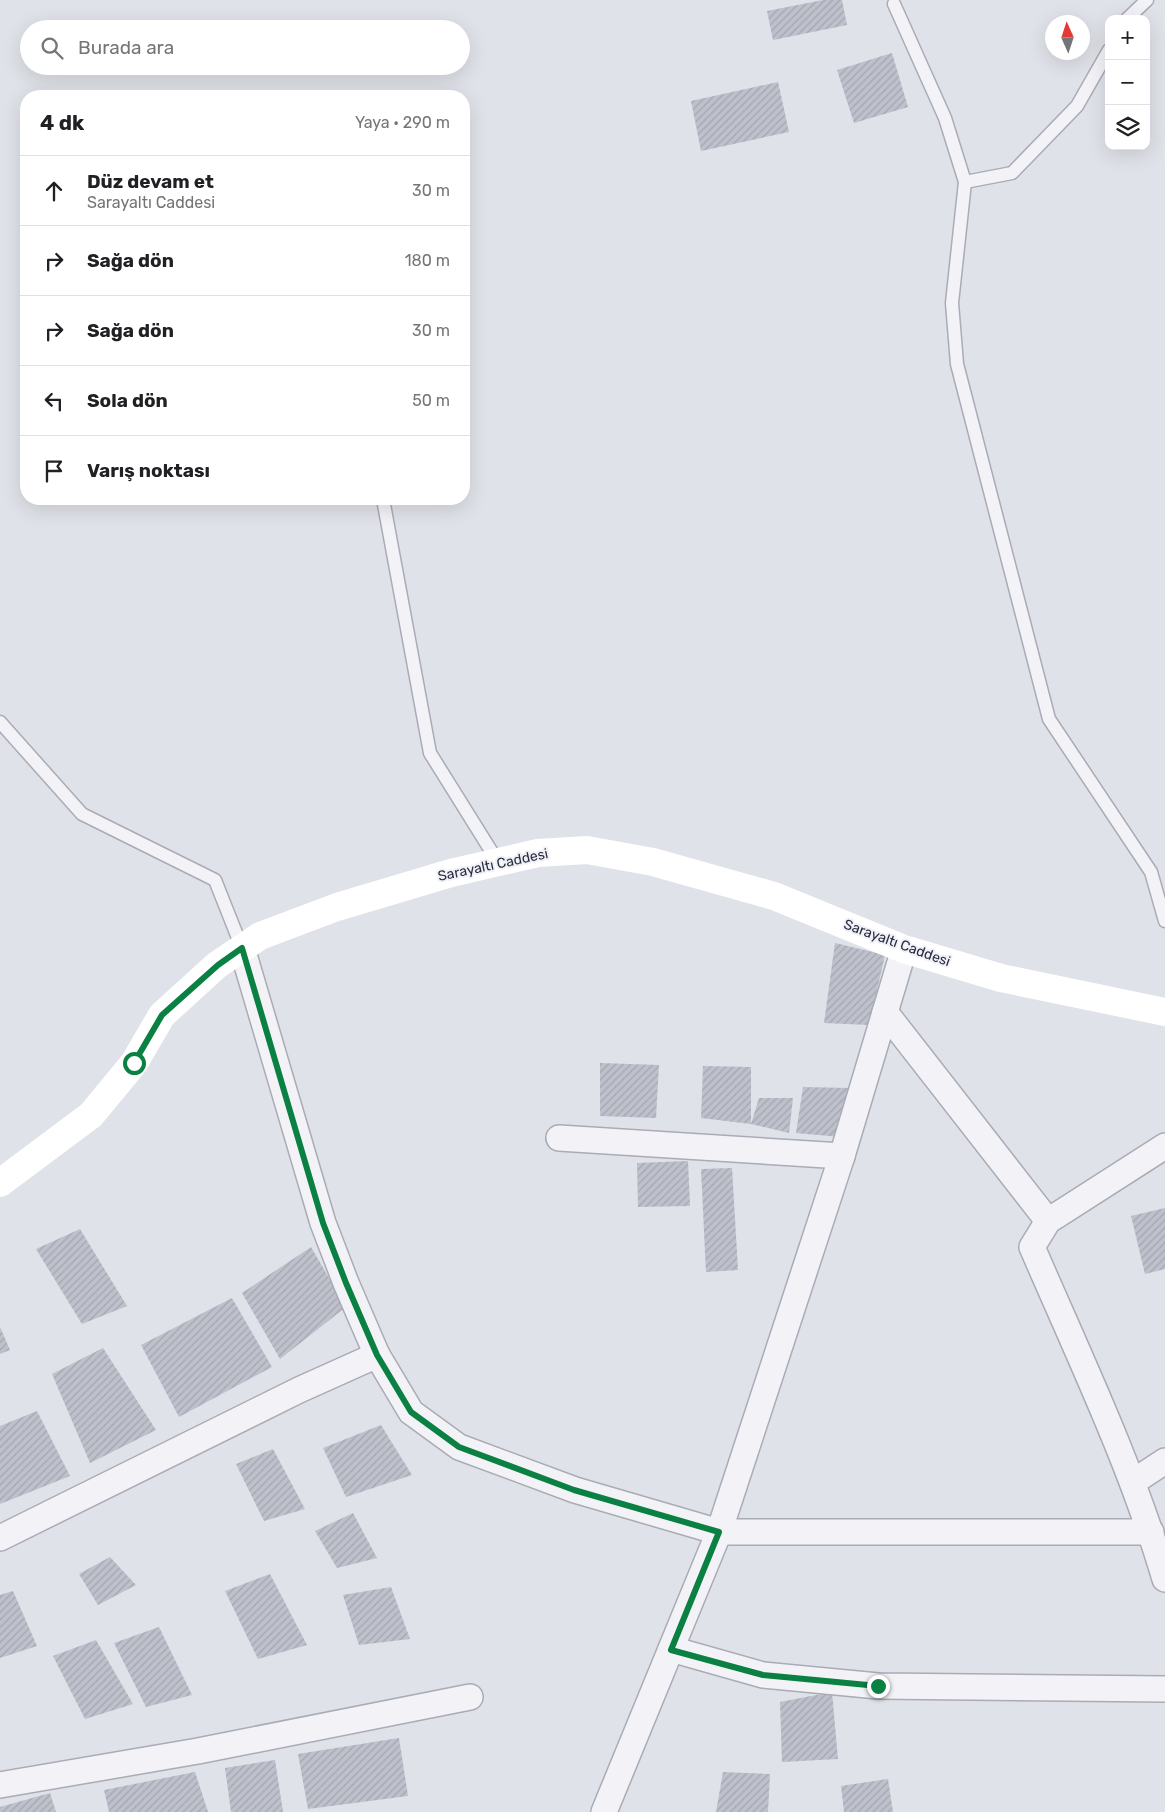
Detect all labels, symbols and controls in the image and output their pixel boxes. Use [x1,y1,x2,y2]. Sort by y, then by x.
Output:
north arrow [1045,15,1090,60]
map controls [1105,15,1150,150]
button: + [1105,15,1150,60]
search box [20,20,470,75]
icon: search [38,34,66,62]
text: Burada ara [78,36,174,59]
button: − [1105,60,1150,105]
button: layers [1105,105,1150,150]
text: 4 dk [40,110,84,135]
text: Yaya · 290 m [355,113,450,132]
text: Düz devam et [87,170,214,193]
icon: ahead [40,177,68,205]
text: 30 m [412,181,450,200]
text: Sarayaltı Caddesi [87,193,215,212]
icon: right [40,247,68,275]
text: Sağa dön [87,249,174,272]
text: 180 m [405,251,450,270]
icon: right [40,317,68,345]
text: Sağa dön [87,319,174,342]
text: 30 m [412,321,450,340]
icon: left [40,387,68,415]
text: Sola dön [87,389,168,412]
text: 50 m [412,391,450,410]
icon: arrive [40,457,68,485]
text: Varış noktası [87,459,210,482]
street label: Sarayaltı Caddesi [436,845,550,885]
street label: Sarayaltı Caddesi [841,916,953,970]
route start [123,1052,146,1075]
route end [867,1675,890,1698]

